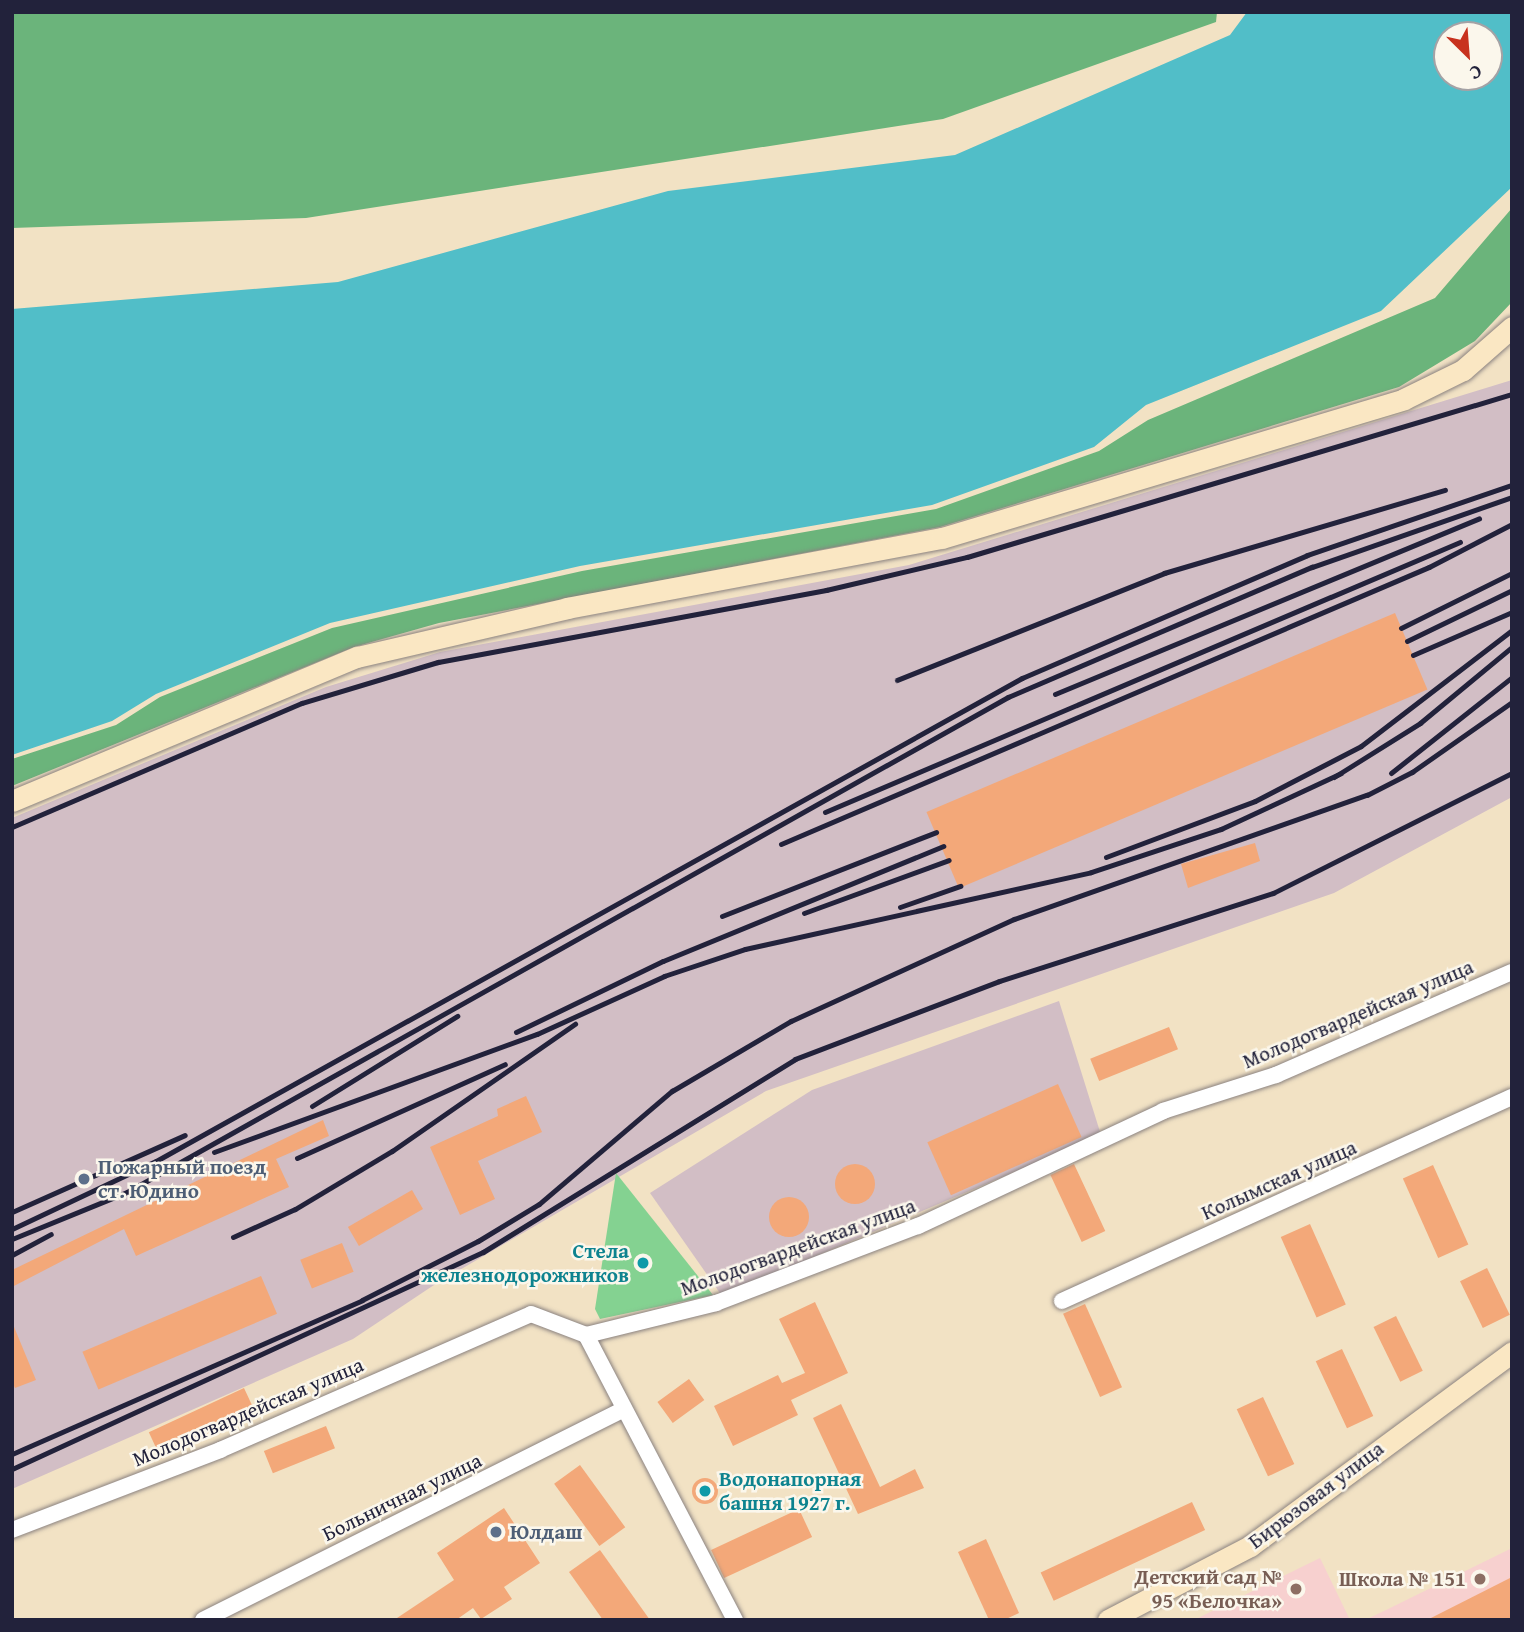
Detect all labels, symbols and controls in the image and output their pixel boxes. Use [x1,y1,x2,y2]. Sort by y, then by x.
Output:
north arrow [1433,21,1503,91]
text: С [1465,58,1487,88]
street label: Молодогвардейская улица [1239,954,1477,1074]
street label: Колымская улица [1198,1135,1360,1225]
place label: Пожарный поезд ст. Юдино [98,1154,266,1204]
marker: Пожарный поезд ст. Юдино [76,1171,92,1187]
street label: Молодогвардейская улица [677,1193,919,1301]
place label: Стела железнодорожников [421,1238,629,1288]
marker: Стела железнодорожников [635,1255,651,1271]
street label: Молодогвардейская улица [129,1352,367,1472]
street label: Бирюзовая улица [1243,1436,1389,1554]
street label: Больничная улица [318,1448,486,1546]
place label: Водонапорная башня 1927 г. [719,1466,861,1516]
marker: Водонапорная башня 1927 г. [697,1483,713,1499]
place label: Юлдаш [510,1519,582,1545]
marker: Юлдаш [488,1524,504,1540]
place label: Детский сад № 95 «Белочка» [1135,1564,1282,1614]
place label: Школа № 151 [1339,1566,1466,1592]
marker: Школа № 151 [1472,1571,1488,1587]
marker: Детский сад № 95 «Белочка» [1288,1581,1304,1597]

